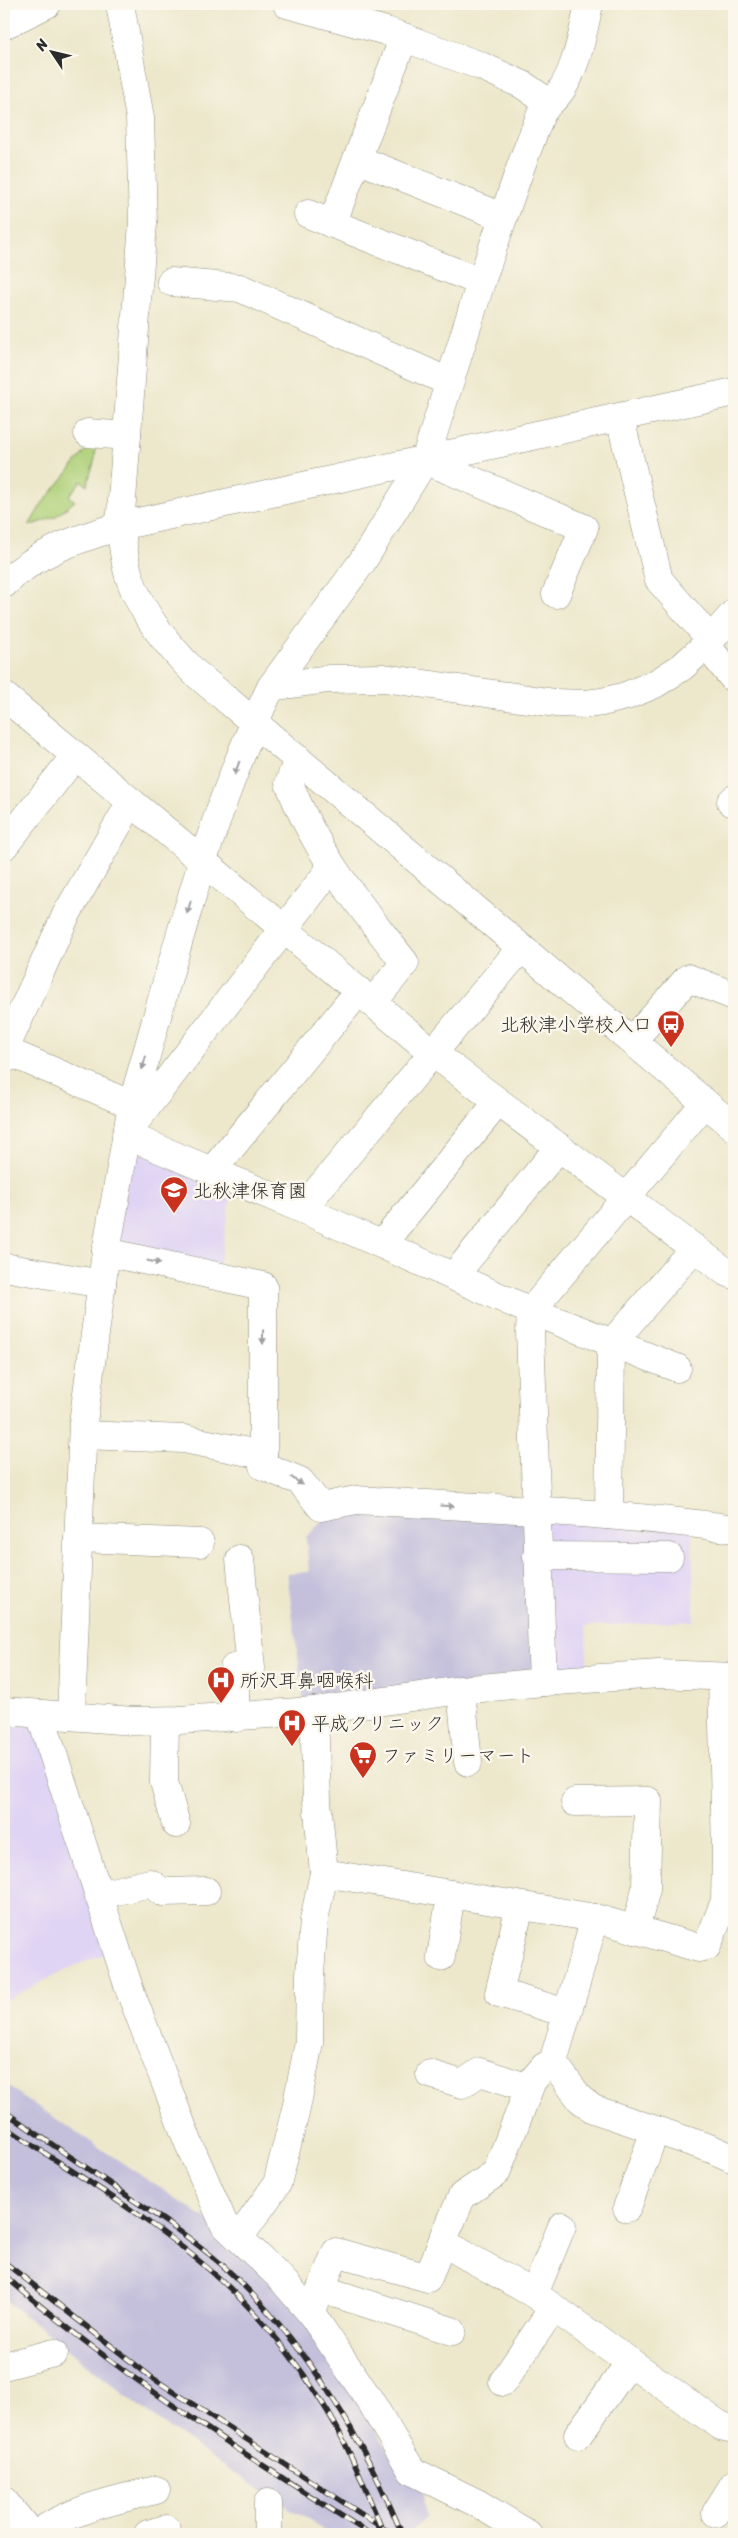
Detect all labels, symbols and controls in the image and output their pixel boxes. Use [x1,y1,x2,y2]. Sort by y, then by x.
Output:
north arrow [28,28,78,78]
text: N [28,33,55,57]
one-way arrow [233,760,240,775]
one-way arrow [185,900,193,915]
place label: 北秋津小学校入口 [500,1008,652,1041]
bus stop icon: 北秋津小学校入口 [656,1009,686,1048]
one-way arrow [140,1056,148,1071]
place label: 北秋津保育園 [193,1174,307,1207]
school or university icon: 北秋津保育園 [159,1175,189,1214]
one-way arrow [147,1258,162,1266]
one-way arrow [259,1329,267,1345]
one-way arrow [290,1477,304,1486]
one-way arrow [439,1502,455,1510]
place label: 所沢耳鼻咽喉科 [240,1664,373,1697]
hospital icon: 所沢耳鼻咽喉科 [206,1665,236,1704]
place label: 平成クリニック [311,1707,444,1740]
hospital icon: 平成クリニック [277,1708,307,1747]
place label: ファミリーマート [382,1739,534,1772]
supermarket icon: ファミリーマート [348,1740,378,1779]

